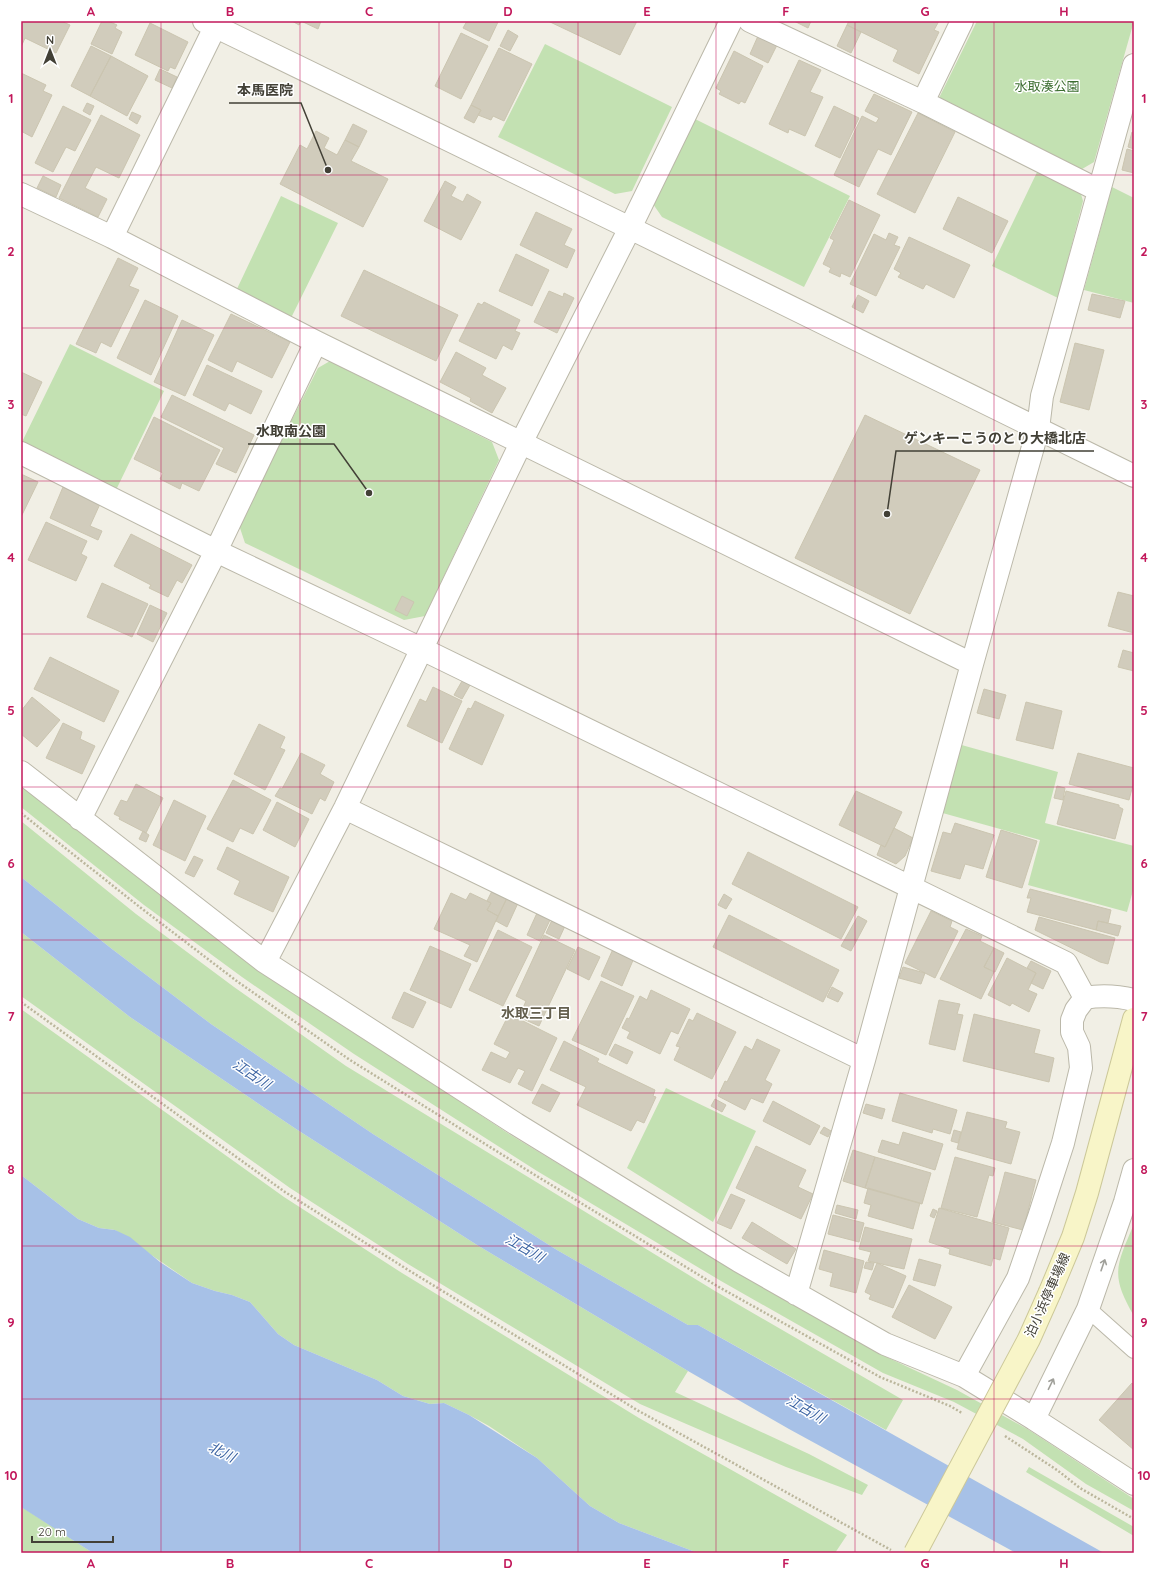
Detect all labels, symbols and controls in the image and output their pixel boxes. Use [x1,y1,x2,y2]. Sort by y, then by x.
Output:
text: A [87,3,96,19]
text: B [226,3,234,19]
text: C [365,3,373,19]
text: D [503,3,513,19]
text: E [643,3,651,19]
text: F [782,3,790,19]
text: G [920,3,930,19]
text: H [1059,3,1069,19]
north arrow [30,30,70,70]
text: N [46,33,54,47]
callout: 本馬医院 [229,77,301,103]
park label: 水取湊公園 [1014,78,1080,94]
text: 本馬医院 [237,81,293,99]
text: 1 [8,90,14,106]
text: 1 [1141,90,1147,106]
text: 2 [7,243,15,259]
text: 2 [1140,243,1148,259]
text: 3 [8,396,15,412]
text: 3 [1141,396,1148,412]
callout: 水取南公園 [248,418,334,444]
text: 水取南公園 [256,422,326,440]
callout: ゲンキーこうのとり大橋北店 [896,425,1094,451]
text: ゲンキーこうのとり大橋北店 [904,429,1086,447]
text: 4 [7,549,15,565]
text: 4 [1140,549,1148,565]
text: 5 [7,702,15,718]
text: 5 [1140,702,1148,718]
text: 6 [7,855,15,871]
text: 6 [1140,855,1148,871]
district label: 水取三丁目 [501,1004,571,1022]
text: 7 [7,1008,15,1024]
text: 7 [1140,1008,1148,1024]
water label: 江古川 [230,1055,276,1094]
text: 8 [7,1161,15,1177]
text: 8 [1140,1161,1148,1177]
water label: 江古川 [502,1230,549,1267]
street label: 泊小浜停車場線 [1021,1250,1073,1340]
one-way arrow [1100,1260,1108,1272]
text: 9 [7,1314,15,1330]
text: 9 [1140,1314,1148,1330]
one-way arrow [1048,1378,1055,1390]
water label: 江古川 [783,1391,830,1428]
water label: 北川 [205,1438,240,1467]
text: 10 [4,1467,18,1483]
text: 10 [1137,1467,1151,1483]
scale bar [32,1518,113,1544]
text: 20 m [38,1524,66,1539]
text: A [87,1555,96,1571]
text: B [226,1555,234,1571]
text: C [365,1555,373,1571]
text: D [503,1555,513,1571]
text: E [643,1555,651,1571]
text: F [782,1555,790,1571]
text: G [920,1555,930,1571]
text: H [1059,1555,1069,1571]

